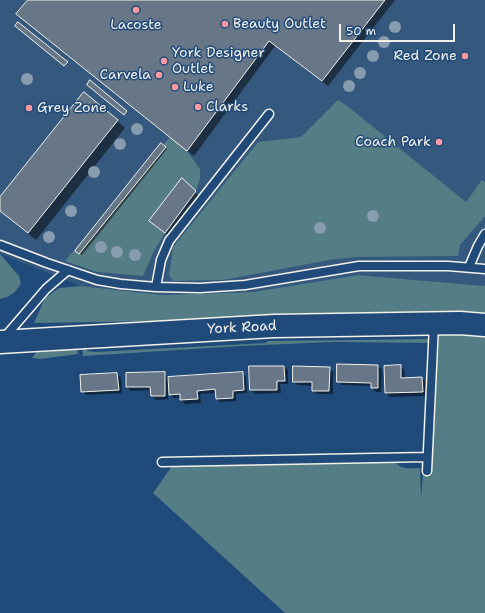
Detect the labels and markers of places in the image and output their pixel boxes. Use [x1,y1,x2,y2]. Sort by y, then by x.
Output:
marker: Lacoste [131,5,141,15]
place label: Beauty Outlet [233,16,326,32]
place label: Lacoste [110,17,162,33]
marker: Beauty Outlet [220,19,230,29]
place label: York Designer Outlet [172,45,265,78]
place label: Red Zone [393,48,457,64]
marker: Red Zone [460,51,470,61]
marker: York Designer Outlet [159,56,169,66]
place label: Carvela [100,67,151,83]
marker: Carvela [154,70,164,80]
place label: Luke [183,79,214,95]
marker: Luke [170,82,180,92]
place label: Clarks [206,99,248,115]
place label: Grey Zone [37,100,107,116]
marker: Clarks [193,102,203,112]
marker: Grey Zone [24,103,34,113]
place label: Coach Park [355,134,431,150]
marker: Coach Park [434,137,444,147]

